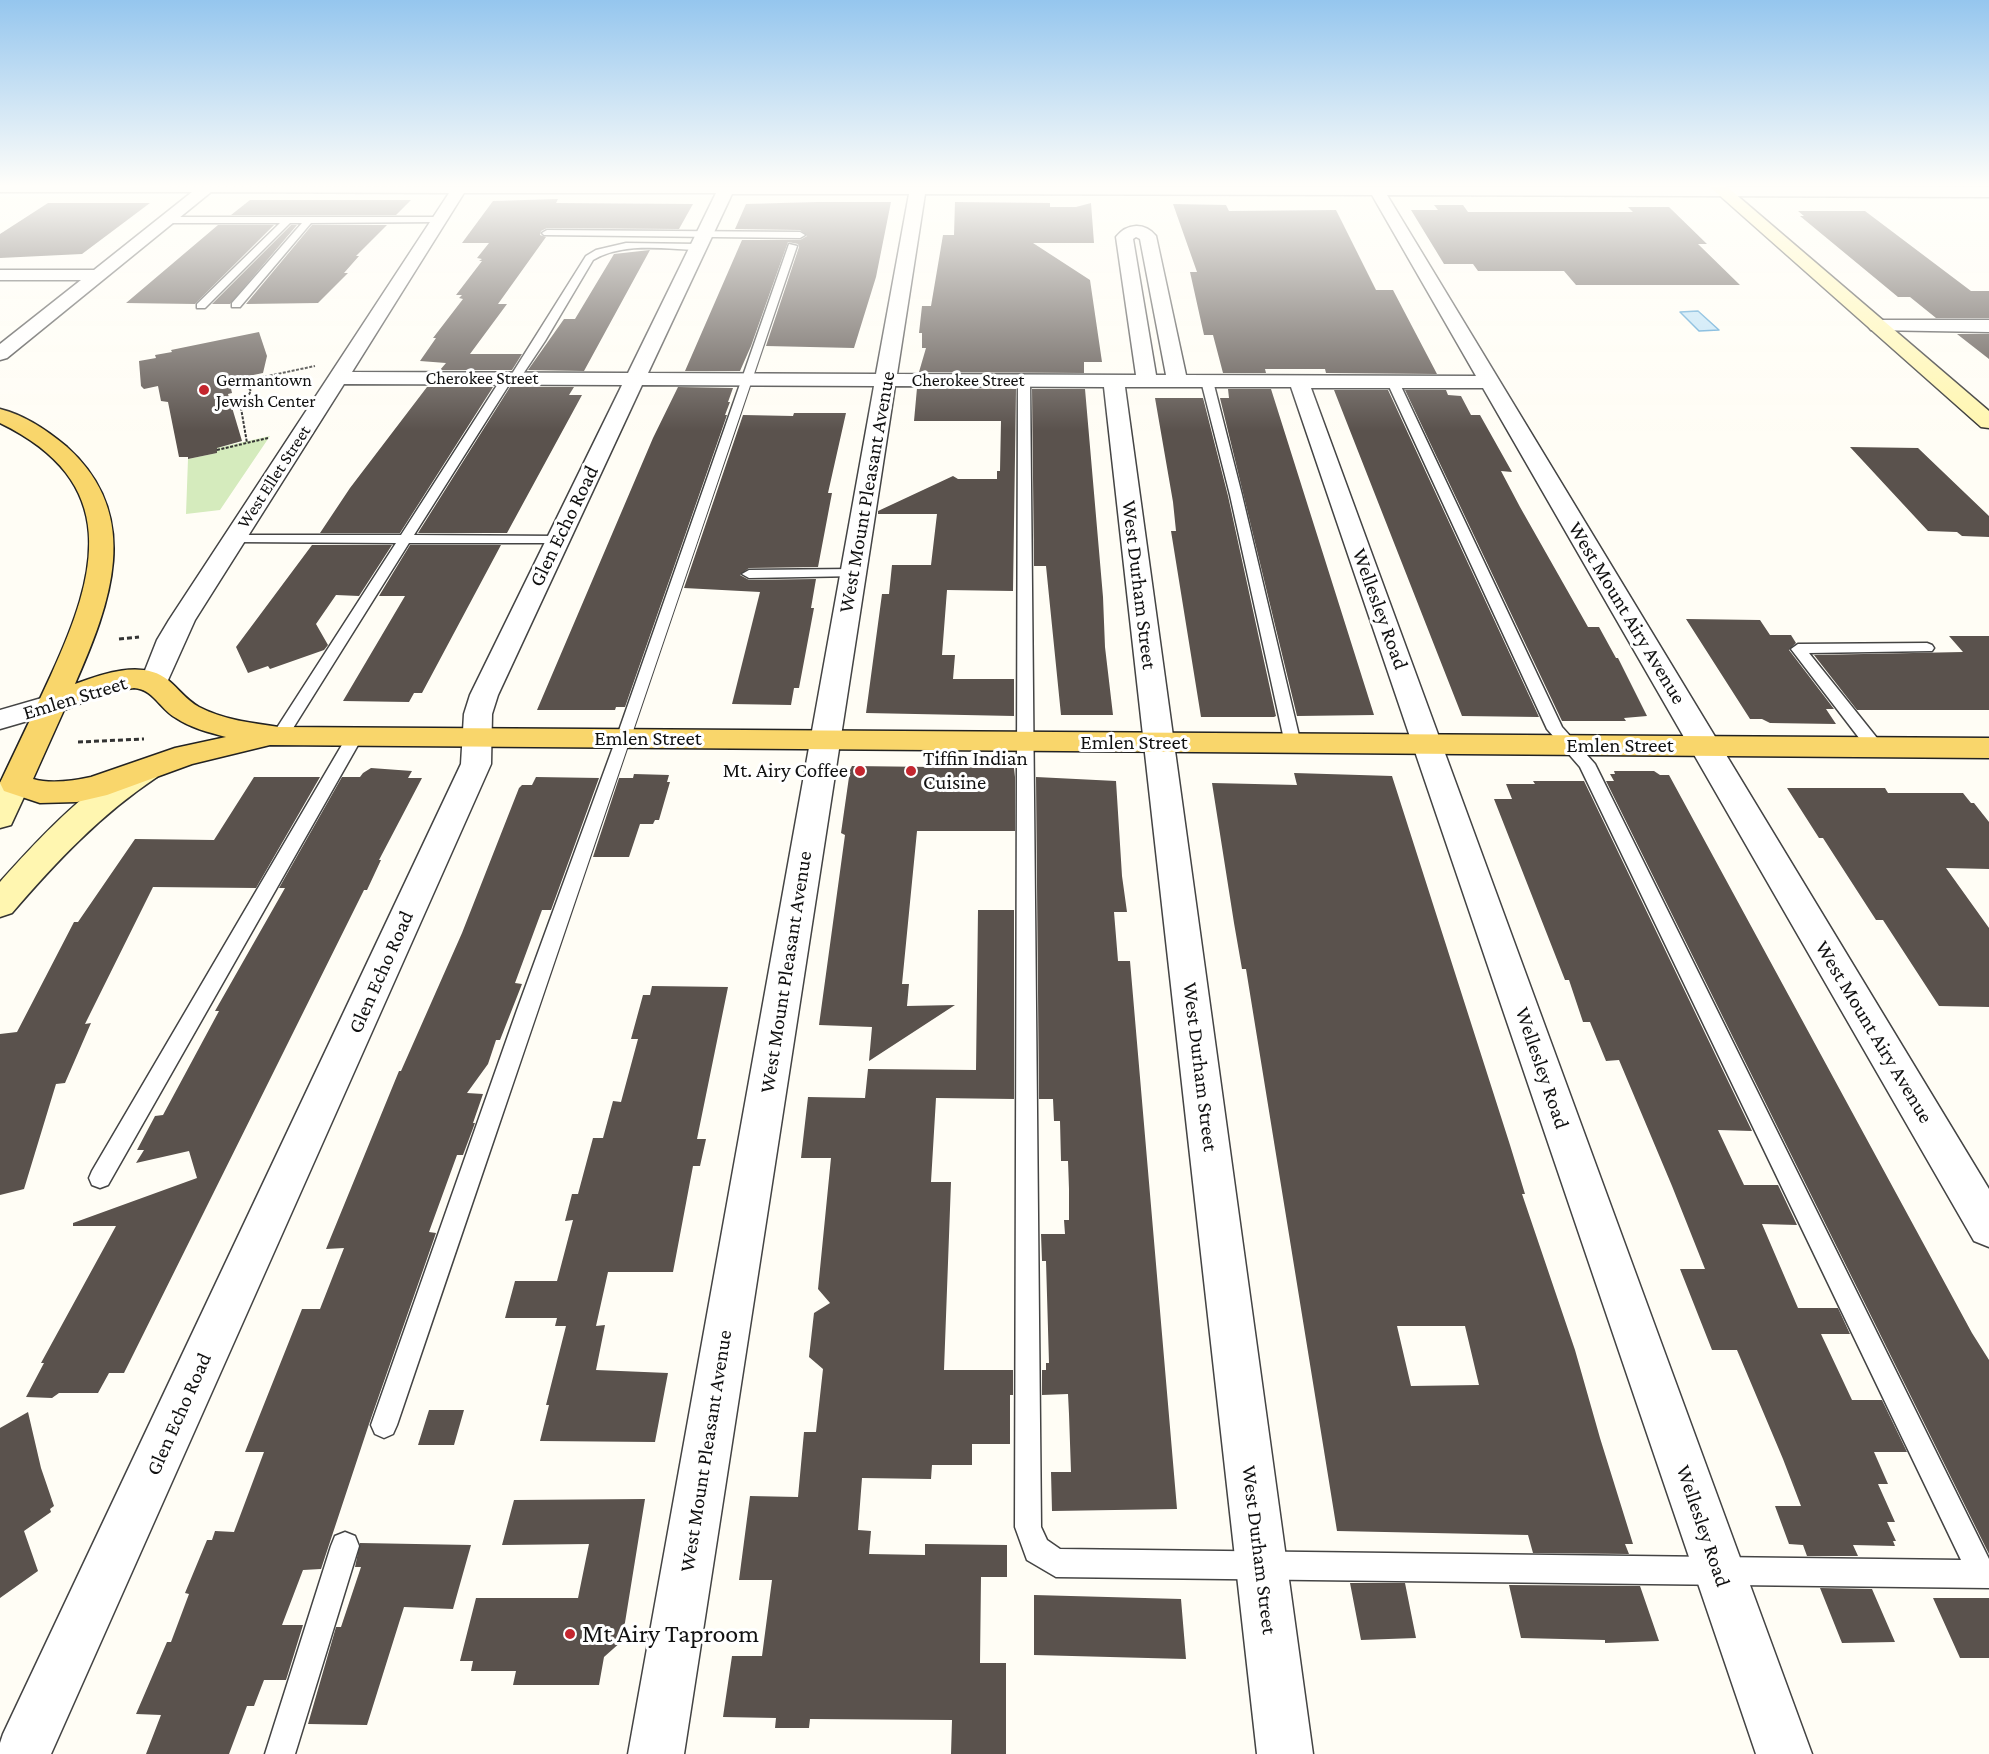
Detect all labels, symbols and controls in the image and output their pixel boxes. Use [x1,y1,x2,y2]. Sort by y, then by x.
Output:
street label: Cherokee Street [426,367,538,389]
place label: Germantown Jewish Center [216,369,316,412]
street label: West Mount Pleasant Avenue [833,369,901,615]
street label: Cherokee Street [912,369,1024,391]
marker: Germantown Jewish Center [197,383,211,397]
street label: West Ellet Street [233,421,315,533]
street label: Glen Echo Road [524,461,604,591]
street label: West Durham Street [1116,499,1162,671]
street label: West Mount Airy Avenue [1563,517,1691,709]
street label: Wellesley Road [1346,545,1414,673]
street label: Emlen Street [20,670,130,726]
street label: Emlen Street [594,726,702,752]
street label: Emlen Street [1080,730,1188,756]
street label: Emlen Street [1566,733,1674,759]
place label: Tiffin Indian Cuisine [923,746,1028,796]
place label: Mt. Airy Coffee [723,758,848,784]
marker: Mt. Airy Coffee [853,764,867,778]
marker: Tiffin Indian Cuisine [904,764,918,778]
street label: West Mount Pleasant Avenue [754,849,818,1095]
street label: Glen Echo Road [343,907,419,1037]
street label: West Mount Airy Avenue [1810,936,1938,1128]
street label: West Durham Street [1177,981,1223,1153]
street label: Wellesley Road [1509,1004,1575,1132]
street label: West Mount Pleasant Avenue [674,1328,738,1574]
street label: Glen Echo Road [141,1349,217,1479]
street label: Wellesley Road [1670,1462,1736,1590]
street label: West Durham Street [1236,1464,1282,1636]
place label: Mt Airy Taproom [582,1618,759,1650]
marker: Mt Airy Taproom [563,1627,577,1641]

